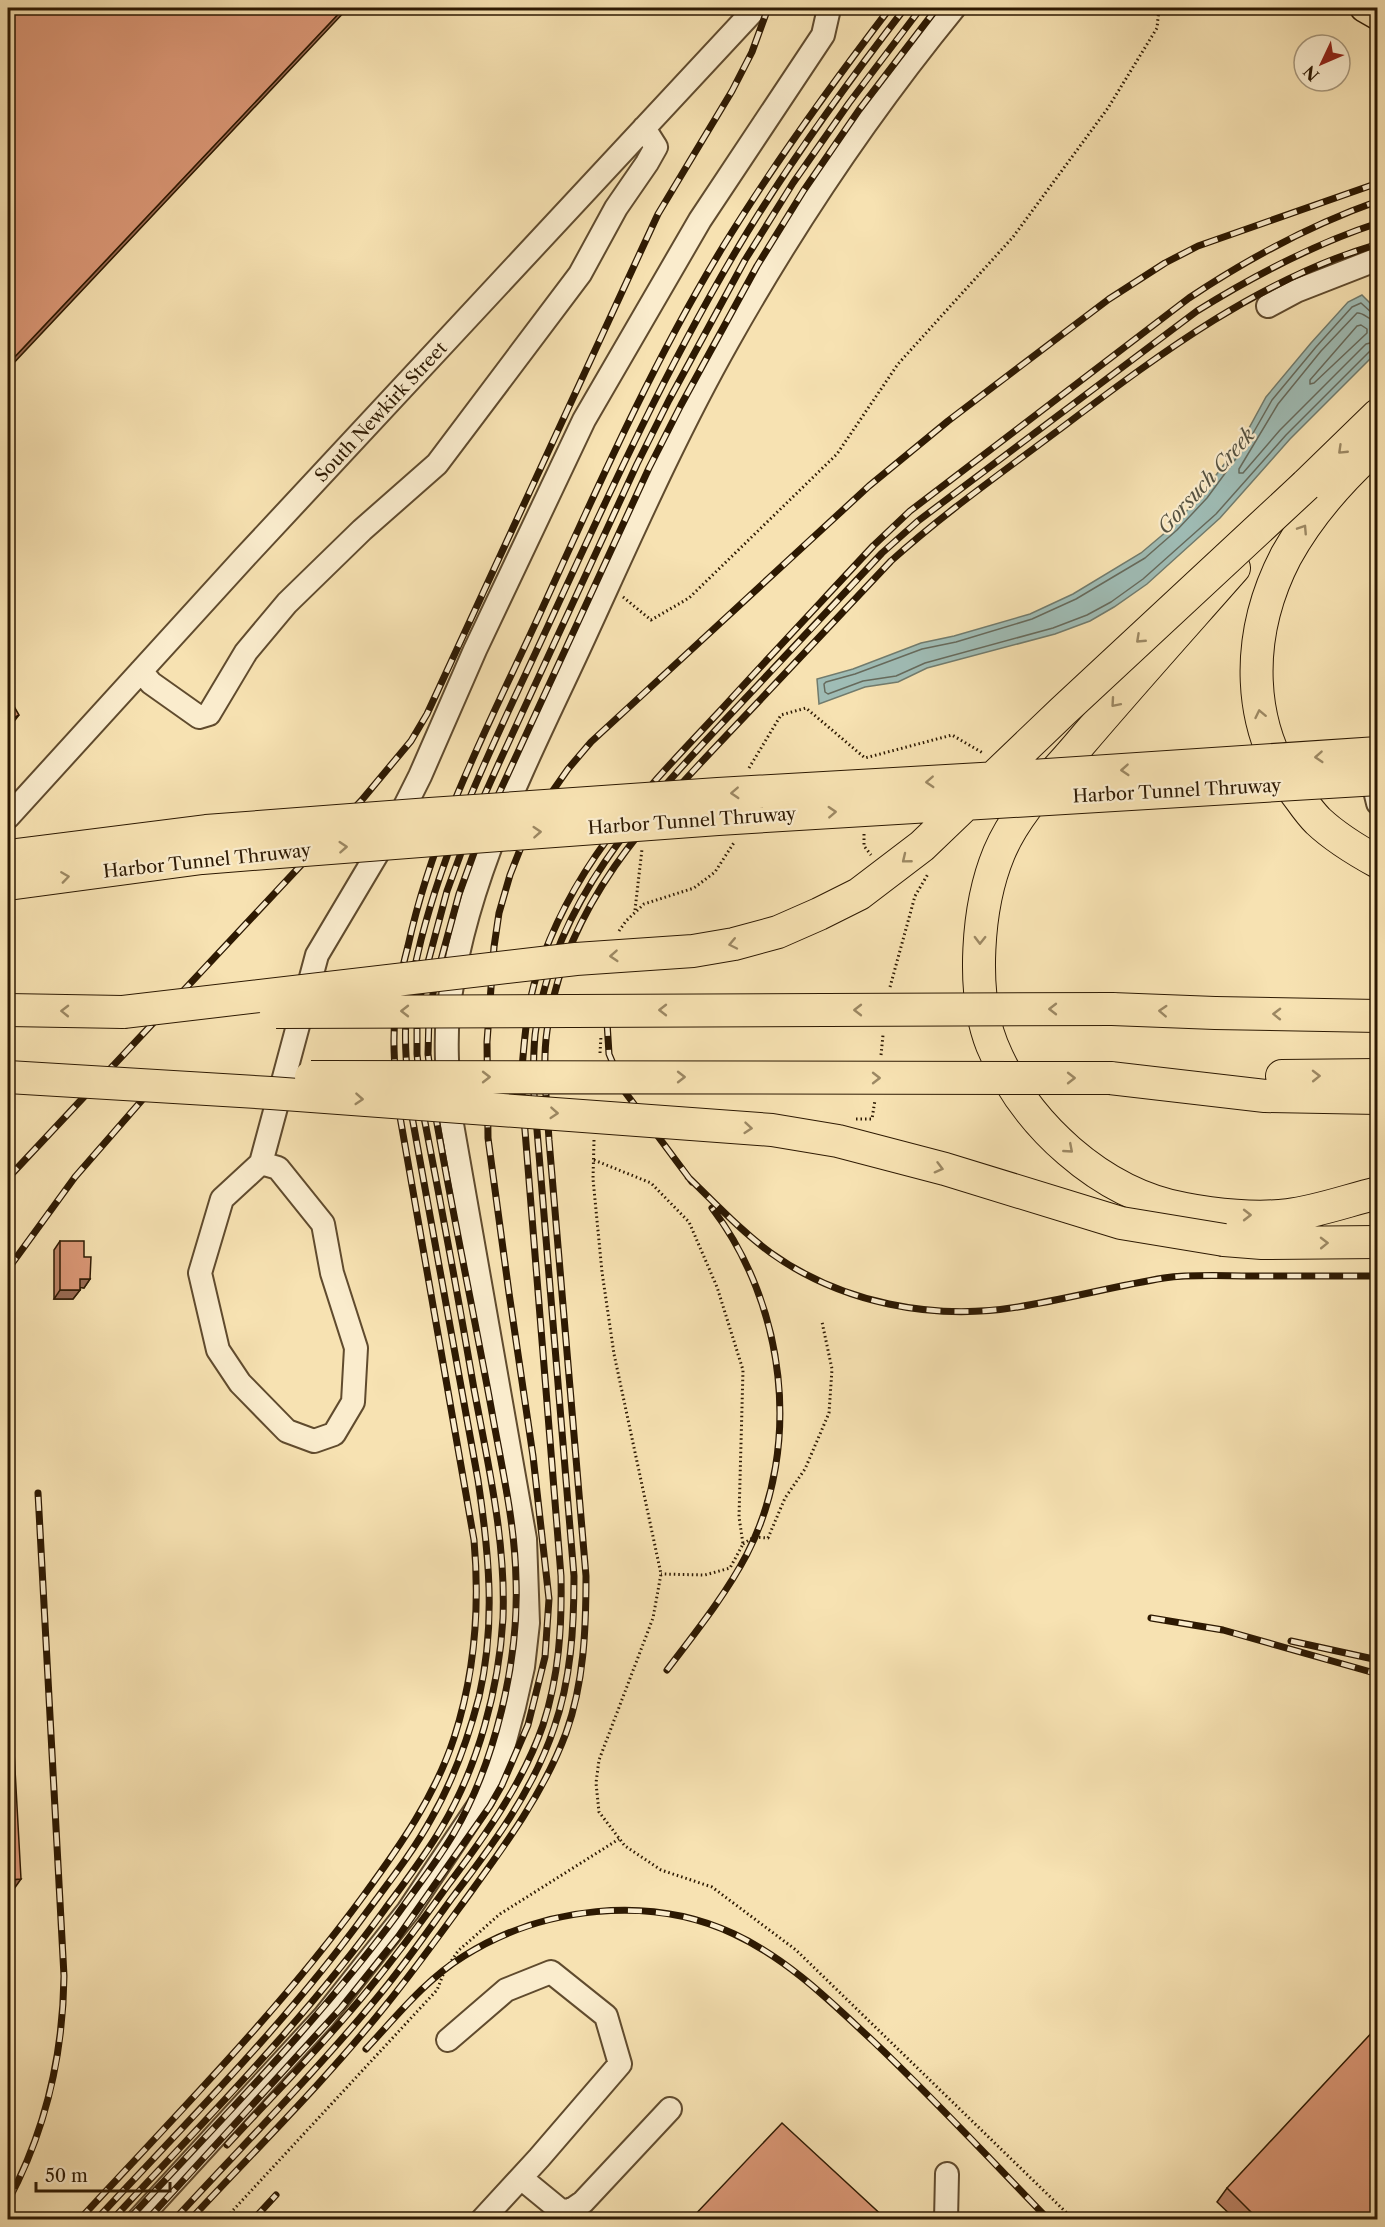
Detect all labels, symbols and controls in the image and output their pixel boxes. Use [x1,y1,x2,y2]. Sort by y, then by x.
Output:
north arrow [1292,33,1352,93]
text: N [1299,61,1323,85]
street label: South Newkirk Street [310,337,452,487]
water label: Gorsuch Creek [1152,423,1260,539]
one-way arrow [1338,443,1349,454]
one-way arrow [1296,525,1307,536]
one-way arrow [1137,632,1148,643]
one-way arrow [1112,696,1123,707]
one-way arrow [1254,710,1267,720]
one-way arrow [1315,750,1324,763]
one-way arrow [1120,763,1129,776]
one-way arrow [925,775,934,788]
street label: Harbor Tunnel Thruway [1072,775,1283,807]
one-way arrow [731,786,740,799]
street label: Harbor Tunnel Thruway [587,803,798,839]
one-way arrow [827,806,836,819]
one-way arrow [533,826,542,839]
street label: Harbor Tunnel Thruway [102,839,313,883]
one-way arrow [338,841,347,854]
one-way arrow [902,852,913,863]
one-way arrow [61,871,70,883]
one-way arrow [974,935,986,944]
one-way arrow [728,936,738,949]
one-way arrow [609,950,618,963]
one-way arrow [1049,1003,1058,1015]
one-way arrow [659,1004,668,1016]
one-way arrow [854,1004,863,1016]
one-way arrow [61,1005,70,1017]
one-way arrow [401,1005,410,1017]
one-way arrow [1159,1005,1168,1018]
one-way arrow [1273,1008,1282,1020]
one-way arrow [1311,1069,1320,1082]
one-way arrow [481,1071,490,1083]
one-way arrow [676,1071,685,1083]
one-way arrow [871,1072,880,1084]
one-way arrow [1066,1072,1075,1084]
one-way arrow [355,1093,364,1106]
one-way arrow [549,1107,558,1120]
one-way arrow [744,1121,753,1134]
one-way arrow [1062,1142,1072,1153]
one-way arrow [934,1160,944,1173]
one-way arrow [1242,1209,1251,1221]
one-way arrow [1320,1237,1329,1249]
scale bar [36,2155,170,2193]
text: 50 m [45,2165,88,2187]

